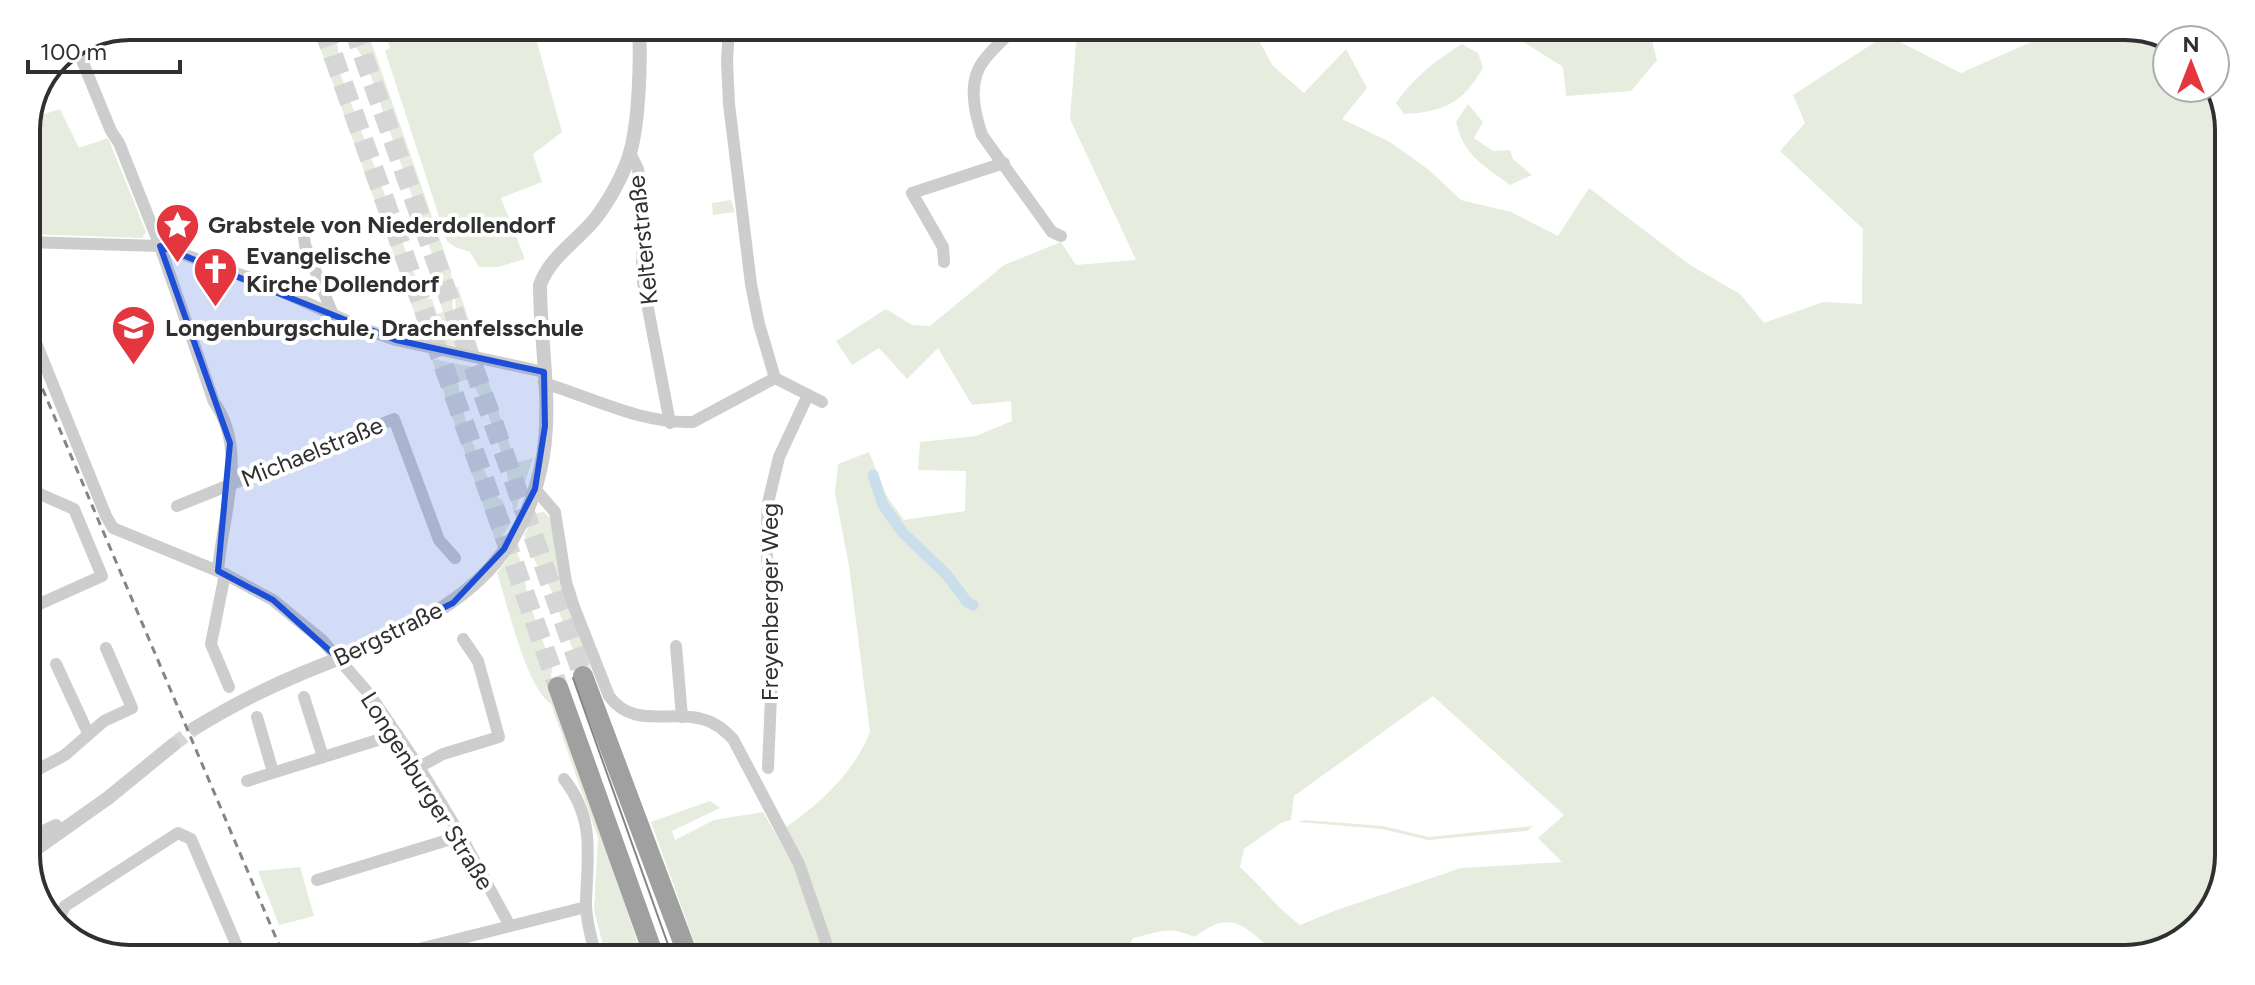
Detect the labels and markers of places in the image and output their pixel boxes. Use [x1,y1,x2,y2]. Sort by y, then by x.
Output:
place icon: Grabstele von Niederdollendorf [153,201,201,264]
place label: Grabstele von Niederdollendorf [208,210,556,239]
place label: Evangelische Kirche Dollendorf [246,241,440,298]
church icon: Evangelische Kirche Dollendorf [191,246,239,309]
school or university icon: Longenburgschule, Drachenfelsschule [110,304,158,367]
place label: Longenburgschule, Drachenfelsschule [165,313,584,342]

